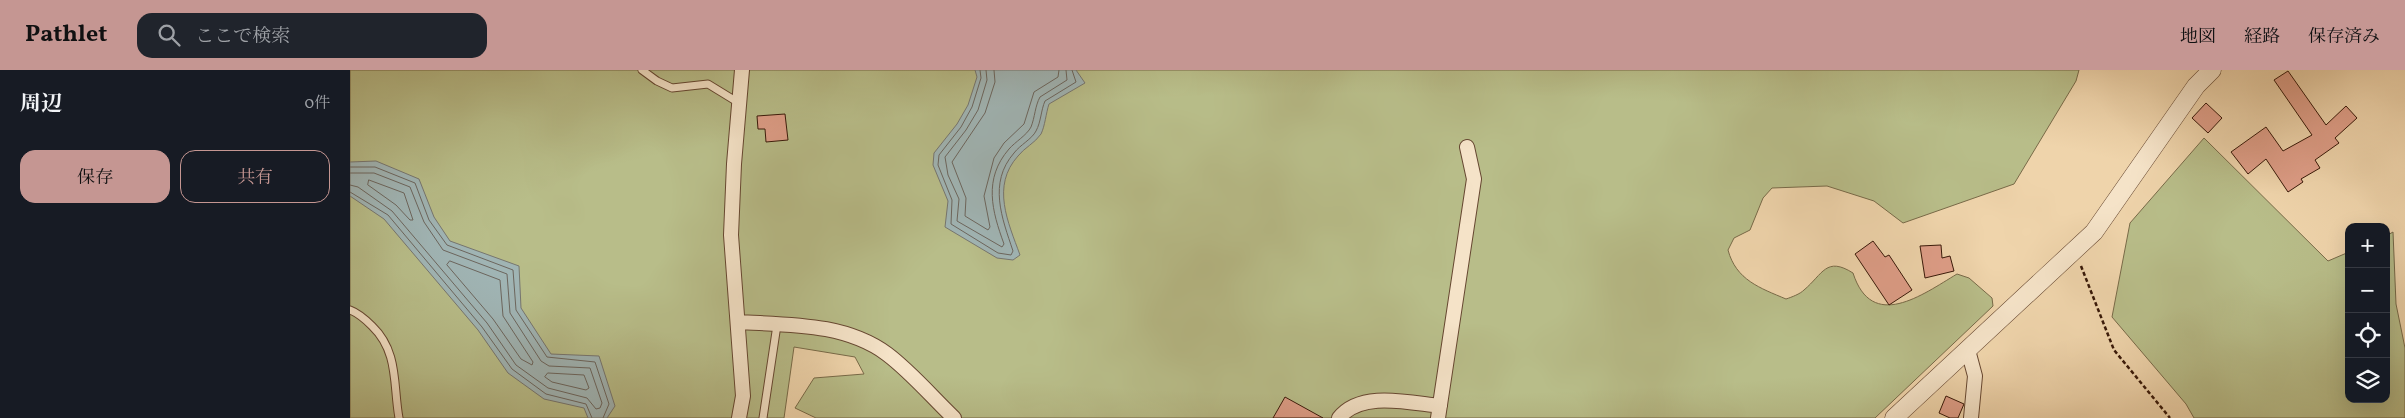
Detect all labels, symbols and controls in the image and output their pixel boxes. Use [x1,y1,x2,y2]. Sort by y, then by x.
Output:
search box [137,13,487,58]
text: Pathlet [25,18,107,52]
icon: search [155,21,183,49]
text: ここで検索 [195,24,290,50]
text: 地図 [2180,25,2216,50]
text: 経路 [2244,25,2280,50]
text: 保存済み [2308,25,2380,50]
text: 周辺 [20,90,62,119]
text: 0件 [304,93,330,115]
button: 保存 [20,150,170,203]
button: 共有 [180,150,330,203]
map controls [2345,223,2390,403]
button: + [2345,223,2390,268]
button: − [2345,268,2390,313]
button: locate [2345,313,2390,358]
button: layers [2345,358,2390,403]

